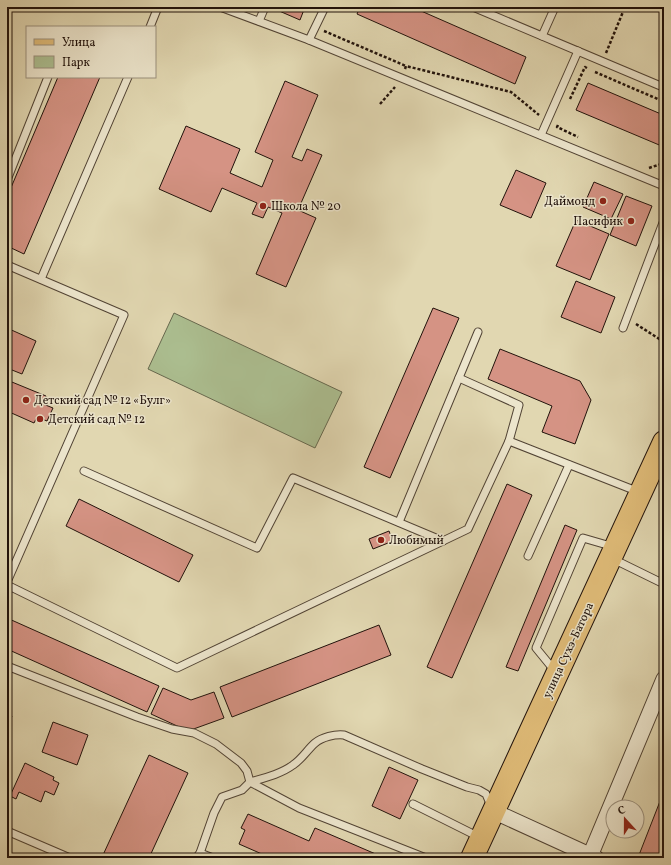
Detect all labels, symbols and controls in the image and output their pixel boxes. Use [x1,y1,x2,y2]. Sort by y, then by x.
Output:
legend [26,26,156,78]
text: Улица [62,35,95,51]
text: Парк [62,55,90,71]
place label: Даймонд [544,194,595,210]
marker: Даймонд [598,196,608,206]
place label: Школа № 20 [271,199,341,215]
marker: Школа № 20 [258,201,268,211]
place label: Пасифик [573,214,624,230]
marker: Пасифик [626,216,636,226]
place label: Детский сад № 12 «Булг» [34,393,171,409]
marker: Детский сад № 12 «Булг» [21,395,31,405]
place label: Детский сад № 12 [48,412,145,428]
marker: Детский сад № 12 [35,414,45,424]
place label: Любимый [389,533,444,549]
marker: Любимый [376,535,386,545]
street label: улица Сухэ-Батора [540,600,598,701]
north arrow [605,799,645,839]
text: С [616,803,628,819]

